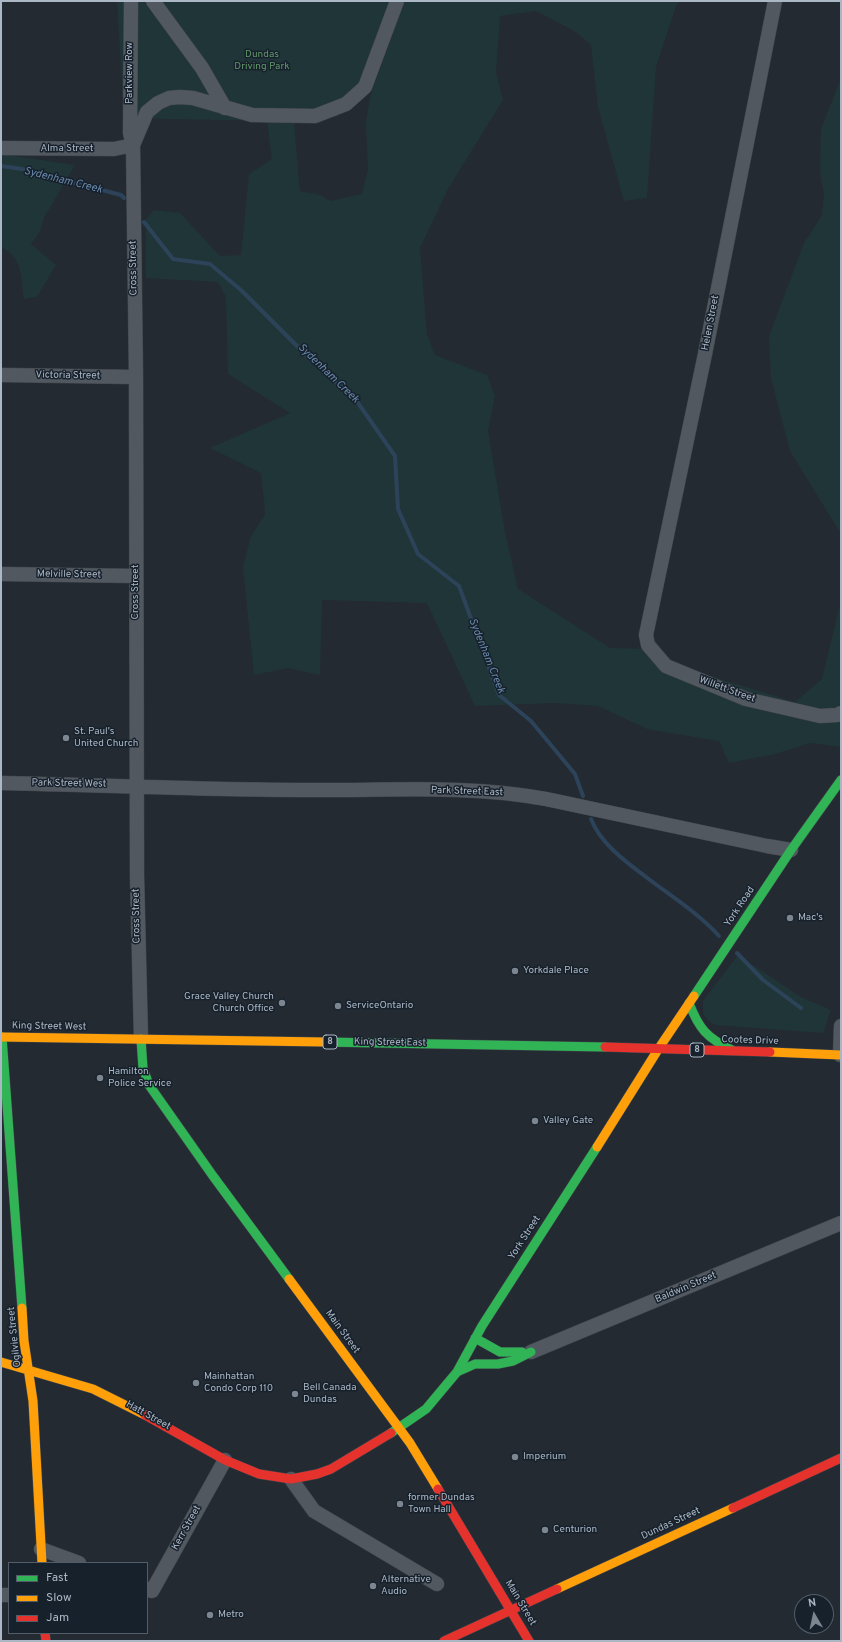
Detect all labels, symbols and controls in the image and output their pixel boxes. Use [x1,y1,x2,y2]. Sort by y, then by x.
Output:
street label: Parkview Row [124,42,136,104]
park label: Dundas Driving Park [234,49,290,72]
street label: Alma Street [40,143,94,155]
water label: Sydenham Creek [23,165,103,197]
street label: Cross Street [128,240,140,296]
street label: Helen Street [700,294,722,352]
water label: Sydenham Creek [295,341,361,407]
street label: Victoria Street [36,369,100,383]
street label: Cross Street [130,565,142,619]
street label: Melville Street [37,568,101,582]
water label: Sydenham Creek [465,616,507,696]
street label: Willett Street [697,674,757,706]
place label: St. Paul's United Church [74,726,138,750]
marker: St. Paul's United Church [61,733,71,743]
street label: Park Street West [32,777,106,791]
street label: Park Street East [431,785,503,799]
street label: York Road [722,885,758,929]
street label: Cross Street [131,888,143,944]
place label: Mac's [798,912,823,924]
marker: Mac's [785,913,795,923]
place label: Yorkdale Place [523,965,589,977]
marker: Yorkdale Place [510,966,520,976]
place label: Grace Valley Church Church Office [184,991,274,1014]
marker: Grace Valley Church Church Office [277,998,287,1008]
place label: ServiceOntario [346,1000,413,1012]
marker: ServiceOntario [333,1001,343,1011]
street label: King Street West [12,1020,86,1034]
street label: Cootes Drive [721,1034,779,1048]
road number: 8 [323,1035,337,1049]
street label: King Street East [354,1036,426,1050]
road number: 8 [690,1043,704,1057]
place label: Hamilton Police Service [108,1066,171,1090]
marker: Hamilton Police Service [95,1073,105,1083]
place label: Valley Gate [543,1115,593,1127]
marker: Valley Gate [530,1116,540,1126]
street label: York Street [506,1214,544,1262]
street label: Baldwin Street [654,1270,718,1306]
street label: Ogilvie Street [6,1306,24,1368]
street label: Main Street [322,1308,362,1356]
place label: Mainhattan Condo Corp 110 [204,1371,273,1394]
marker: Mainhattan Condo Corp 110 [191,1378,201,1388]
place label: Bell Canada Dundas [303,1382,356,1406]
marker: Bell Canada Dundas [290,1389,300,1399]
street label: Hatt Street [124,1399,172,1433]
place label: Imperium [523,1451,566,1463]
marker: Imperium [510,1452,520,1462]
place label: former Dundas Town Hall [408,1492,475,1516]
marker: former Dundas Town Hall [395,1499,405,1509]
street label: Kerr Street [170,1503,204,1553]
street label: Dundas Street [640,1505,702,1543]
place label: Centurion [553,1524,597,1536]
marker: Centurion [540,1525,550,1535]
legend [8,1562,148,1634]
text: Fast [46,1570,68,1586]
place label: Alternative Audio [381,1574,431,1598]
street label: Main Street [502,1578,538,1628]
marker: Alternative Audio [368,1581,378,1591]
text: Slow [46,1590,72,1606]
north arrow [794,1594,834,1634]
text: N [807,1596,817,1611]
place label: Metro [218,1609,244,1621]
text: Jam [46,1610,69,1626]
marker: Metro [205,1610,215,1620]

